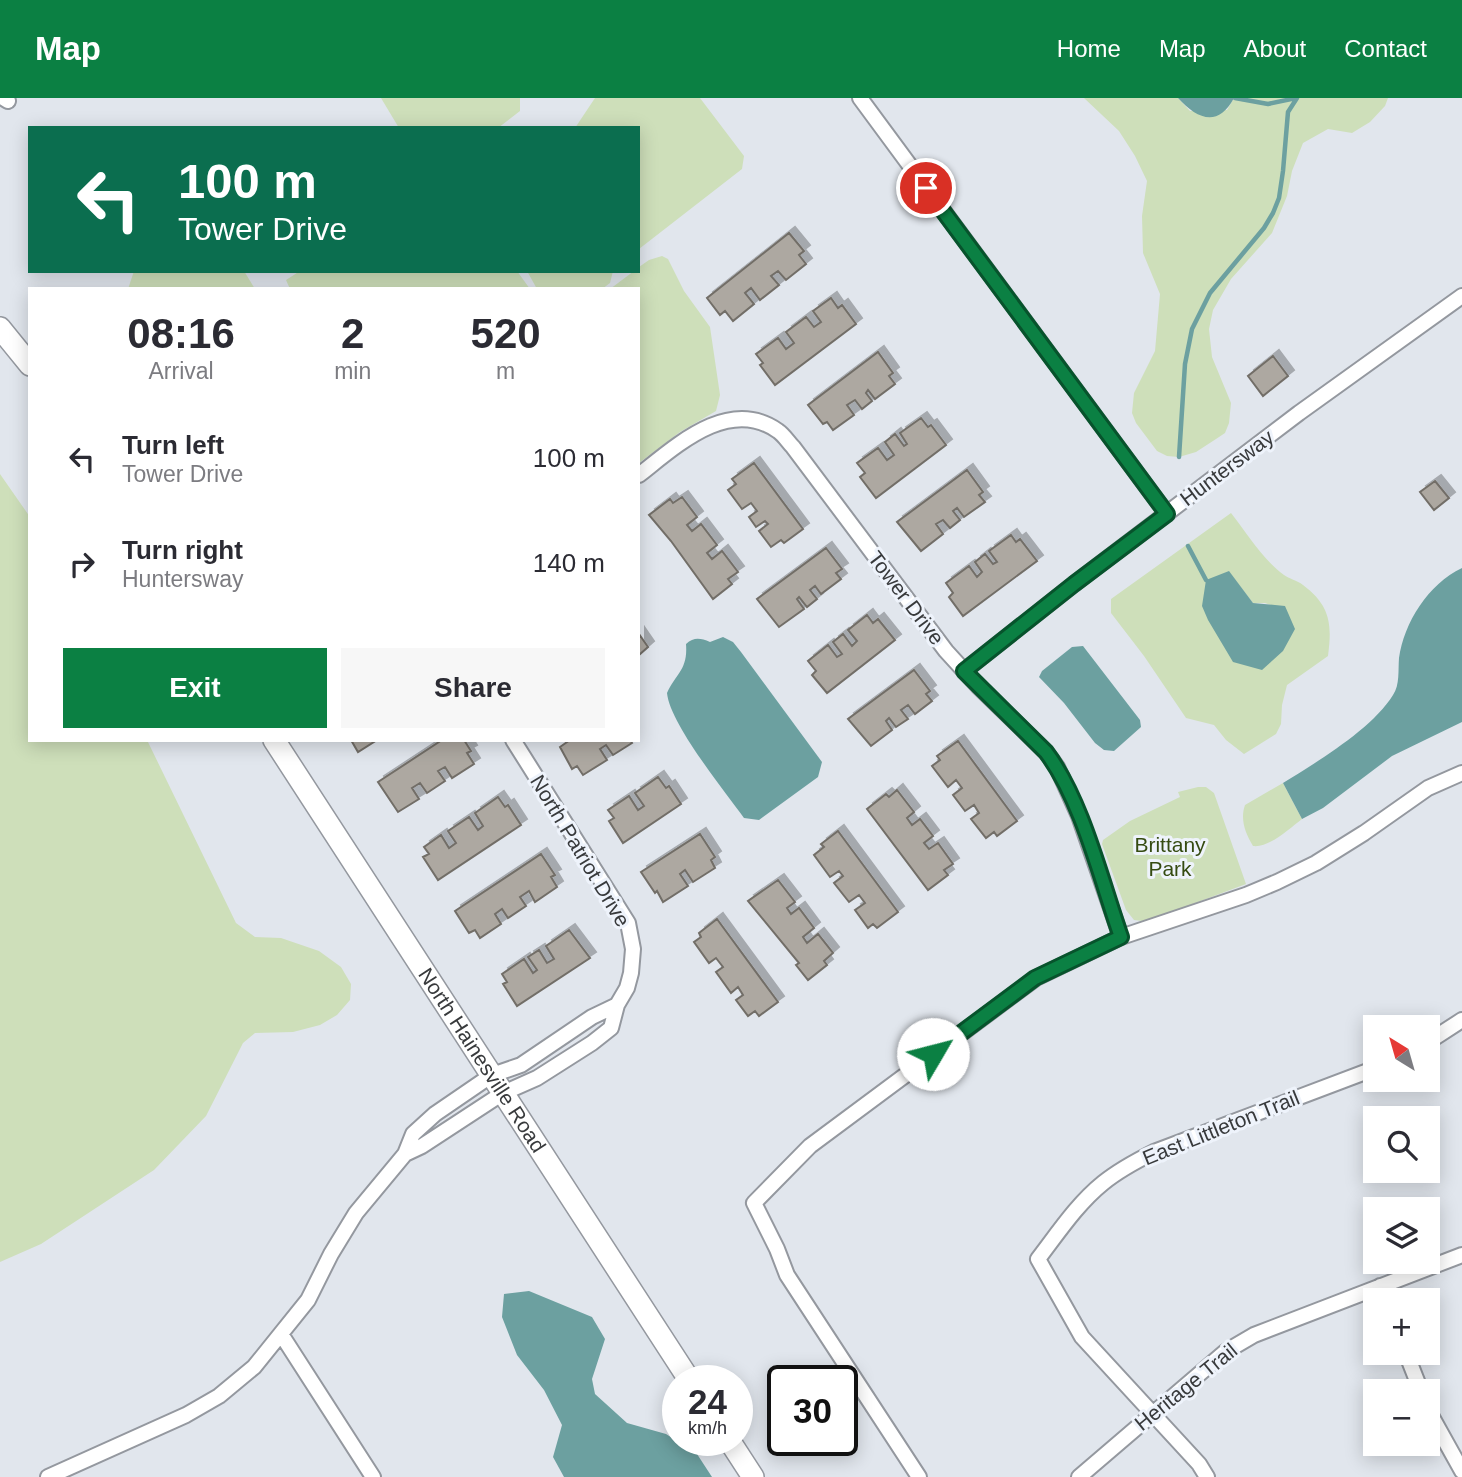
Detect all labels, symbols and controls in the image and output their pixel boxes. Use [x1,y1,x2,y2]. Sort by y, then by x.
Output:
text: Map [35,30,101,67]
text: Home [1057,35,1121,62]
text: Map [1159,35,1206,62]
text: About [1244,35,1306,62]
text: Contact [1344,35,1427,62]
icon: left [63,154,154,245]
text: 100 m [178,154,317,208]
pin [896,158,956,218]
icon: arrive [907,169,945,207]
text: Tower Drive [178,211,347,247]
text: 08:16 [127,310,235,357]
text: 2 [341,310,364,357]
text: 520 [471,310,541,357]
text: Arrival [148,358,214,384]
text: min [334,358,371,384]
text: m [496,358,515,384]
street label: Huntersway [1175,425,1278,510]
text: Turn left [122,430,224,460]
icon: left [63,440,101,478]
text: 100 m [533,443,605,473]
text: Tower Drive [122,461,243,487]
text: Turn right [122,535,243,565]
icon: right [63,545,101,583]
street label: Tower Drive [864,547,949,649]
text: 140 m [533,548,605,578]
text: Huntersway [122,566,243,592]
button: Exit [63,648,327,728]
button: Share [341,648,605,728]
street label: North Patriot Drive [526,771,635,931]
park label: Brittany Park [1134,833,1206,880]
street label: North Hainesville Road [414,964,551,1157]
north arrow [1363,1015,1440,1092]
map controls [1363,1015,1440,1456]
position arrow [896,1017,970,1091]
street label: East Littleton Trail [1139,1086,1303,1169]
button: search [1363,1106,1440,1183]
button: layers [1363,1197,1440,1274]
button: + [1363,1288,1440,1365]
street label: Heritage Trail [1130,1338,1241,1435]
speed limit sign: 30 [767,1365,858,1456]
button: − [1363,1379,1440,1456]
text: 24 [688,1382,727,1421]
text: km/h [688,1418,727,1438]

